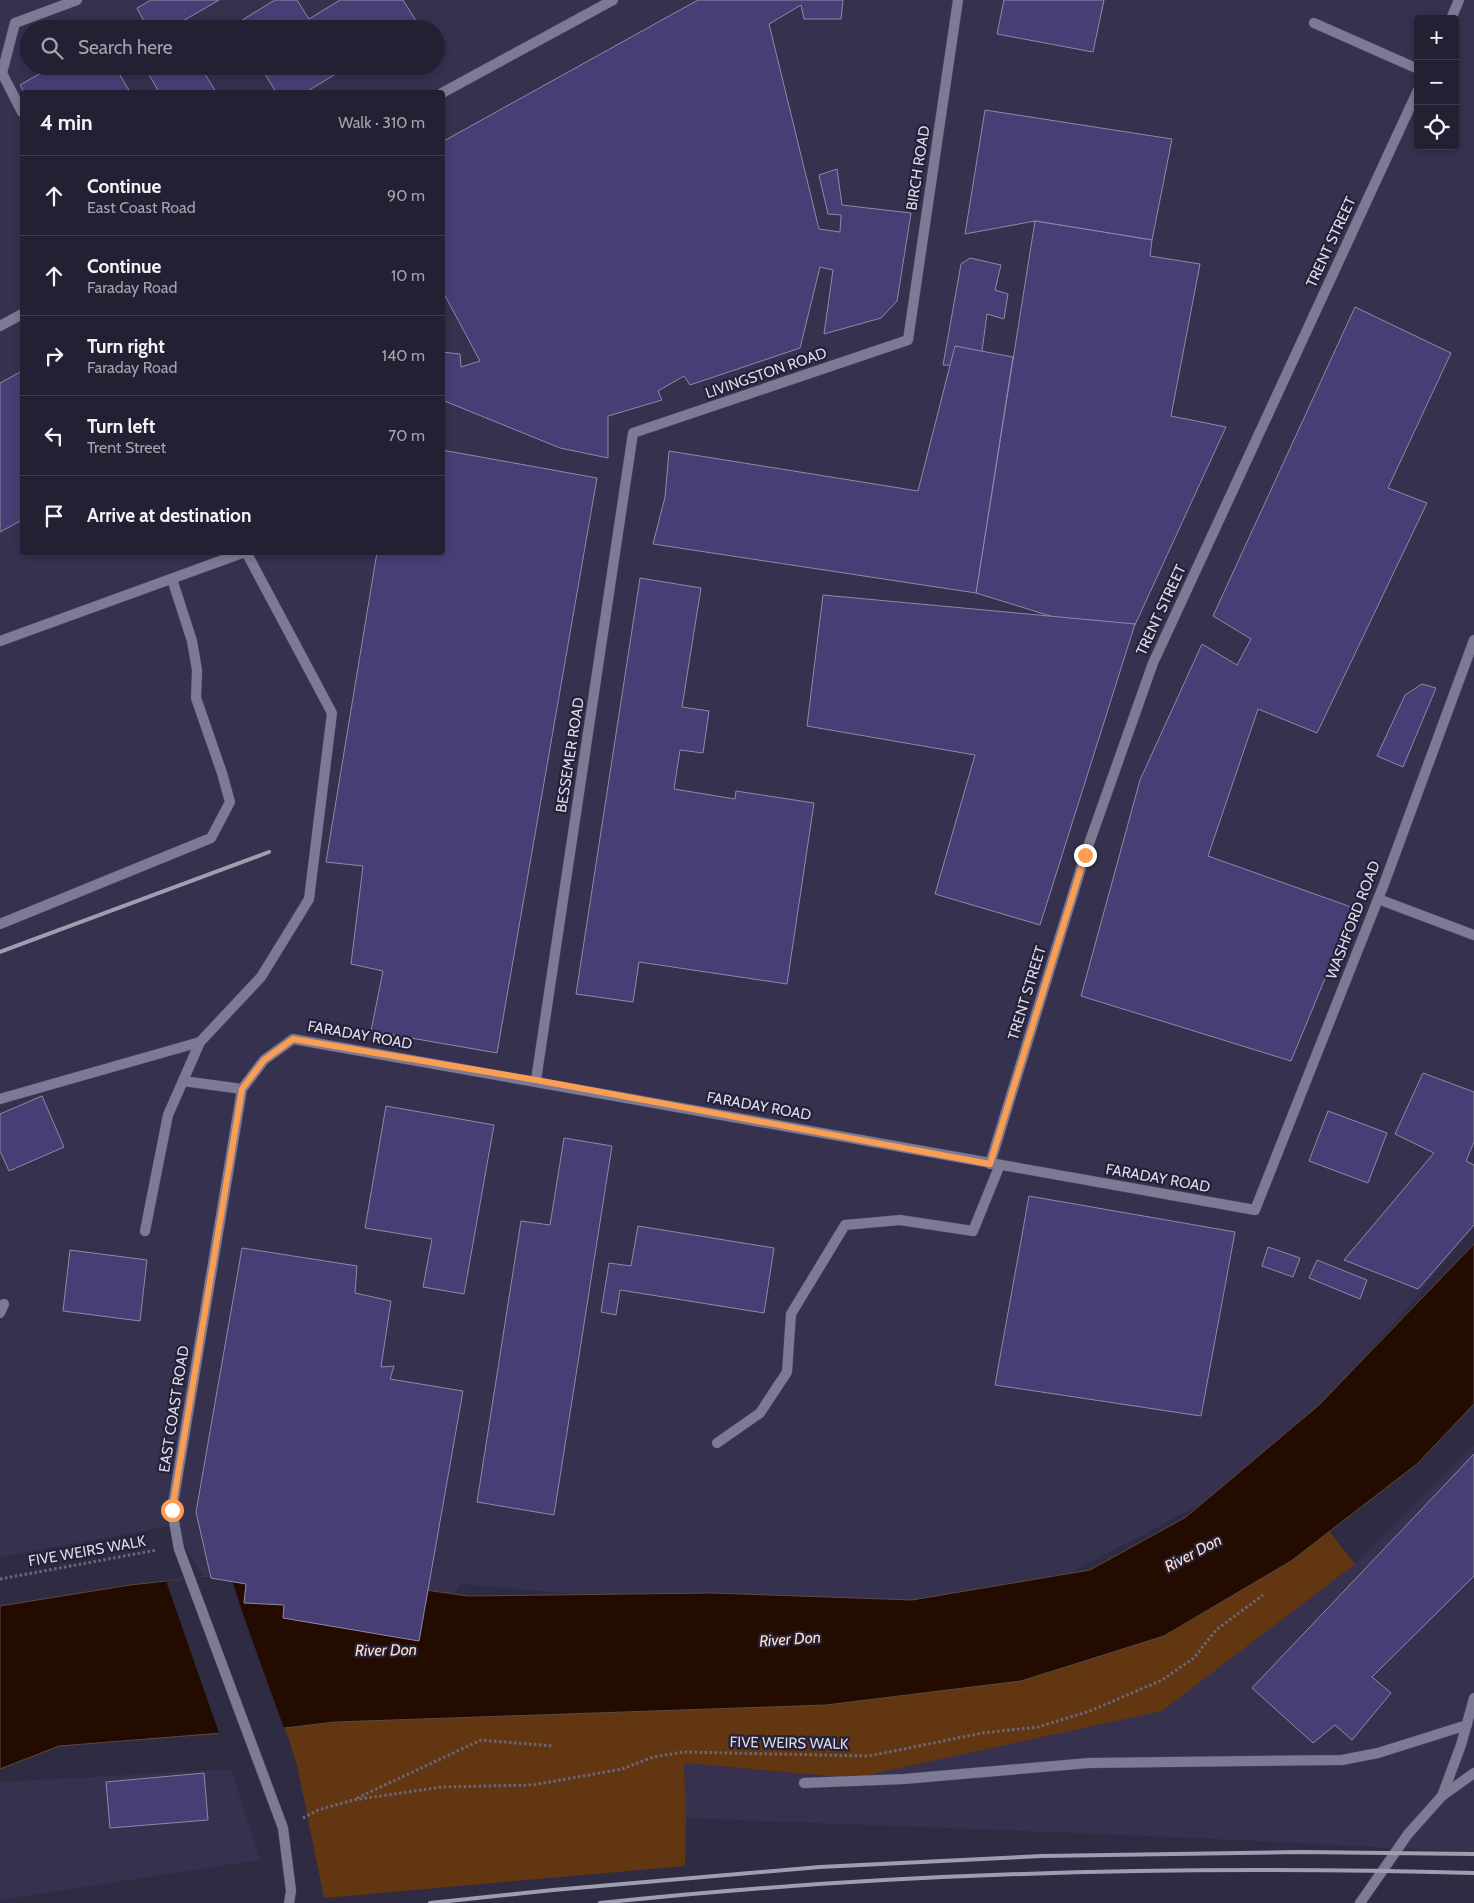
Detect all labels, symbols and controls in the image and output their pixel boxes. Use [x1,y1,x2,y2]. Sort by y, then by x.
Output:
map controls [1414,15,1459,150]
button: + [1414,15,1459,60]
search box [20,20,445,75]
icon: search [38,34,66,62]
text: Search here [78,36,172,59]
button: − [1414,60,1459,105]
button: locate [1414,105,1459,150]
text: 4 min [40,110,93,135]
text: Walk · 310 m [338,113,425,132]
street label: BIRCH ROAD [902,124,934,212]
text: Continue [87,175,161,198]
icon: ahead [40,182,68,210]
text: 90 m [387,186,425,205]
street label: TRENT STREET [1302,194,1360,290]
text: East Coast Road [87,198,196,217]
text: Continue [87,255,161,278]
icon: ahead [40,262,68,290]
text: 10 m [391,266,425,285]
text: Faraday Road [87,278,177,297]
text: Turn right [87,335,165,358]
icon: right [40,342,68,370]
street label: LIVINGSTON ROAD [703,344,829,402]
text: 140 m [382,346,425,365]
text: Faraday Road [87,358,177,377]
text: Turn left [87,415,155,438]
icon: left [40,422,68,450]
text: 70 m [388,426,425,445]
text: Trent Street [87,438,166,457]
icon: arrive [40,502,68,530]
text: Arrive at destination [87,504,251,527]
street label: TRENT STREET [1132,562,1190,658]
street label: BESSEMER ROAD [552,696,588,814]
route end [1074,844,1097,867]
street label: WASHFORD ROAD [1322,858,1384,982]
street label: TRENT STREET [1004,944,1050,1042]
street label: FARADAY ROAD [306,1017,414,1053]
street label: FARADAY ROAD [705,1088,813,1124]
street label: FARADAY ROAD [1104,1160,1212,1196]
street label: EAST COAST ROAD [155,1344,193,1474]
route start [161,1499,184,1522]
water label: River Don [1161,1530,1225,1576]
street label: FIVE WEIRS WALK [27,1532,148,1570]
water label: River Don [758,1627,822,1651]
water label: River Don [355,1640,417,1660]
street label: FIVE WEIRS WALK [729,1733,849,1753]

